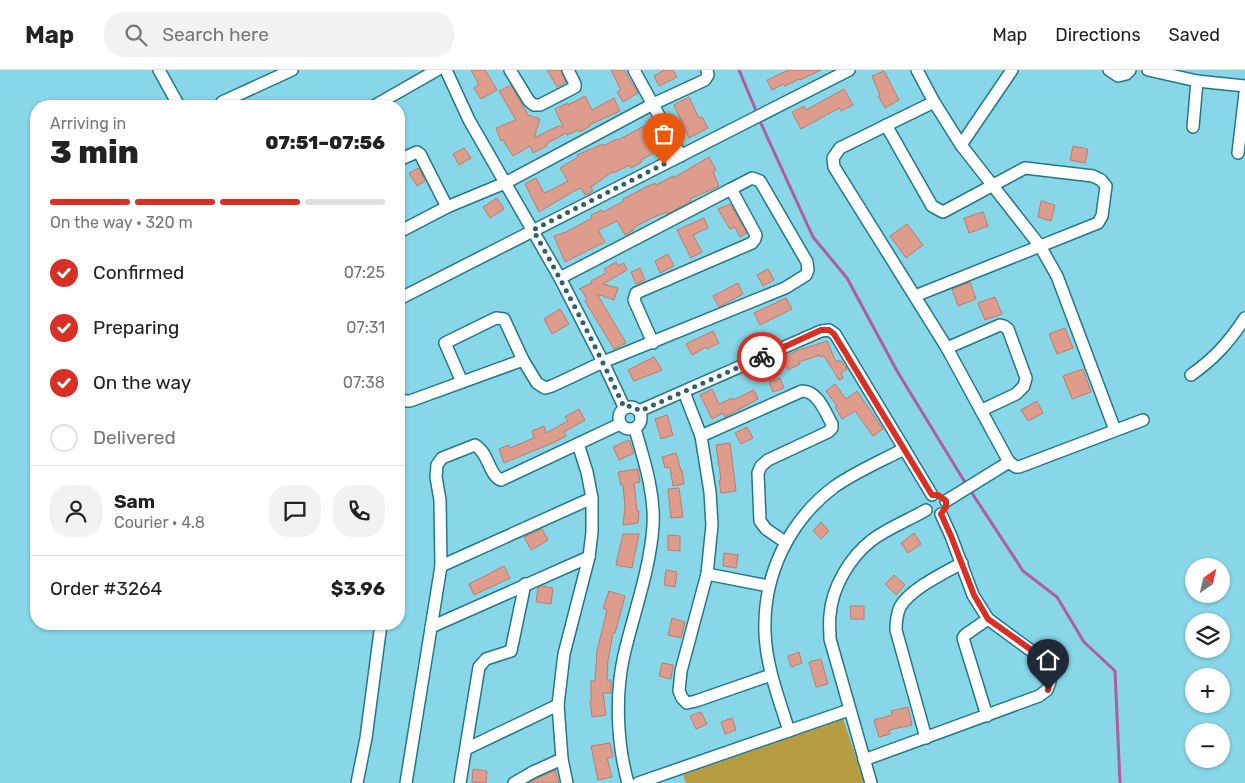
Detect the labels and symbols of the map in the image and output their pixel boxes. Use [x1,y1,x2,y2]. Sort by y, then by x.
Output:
pin [643,113,685,164]
courier [737,332,787,382]
north arrow [1185,558,1230,602]
pin [1027,639,1069,690]

